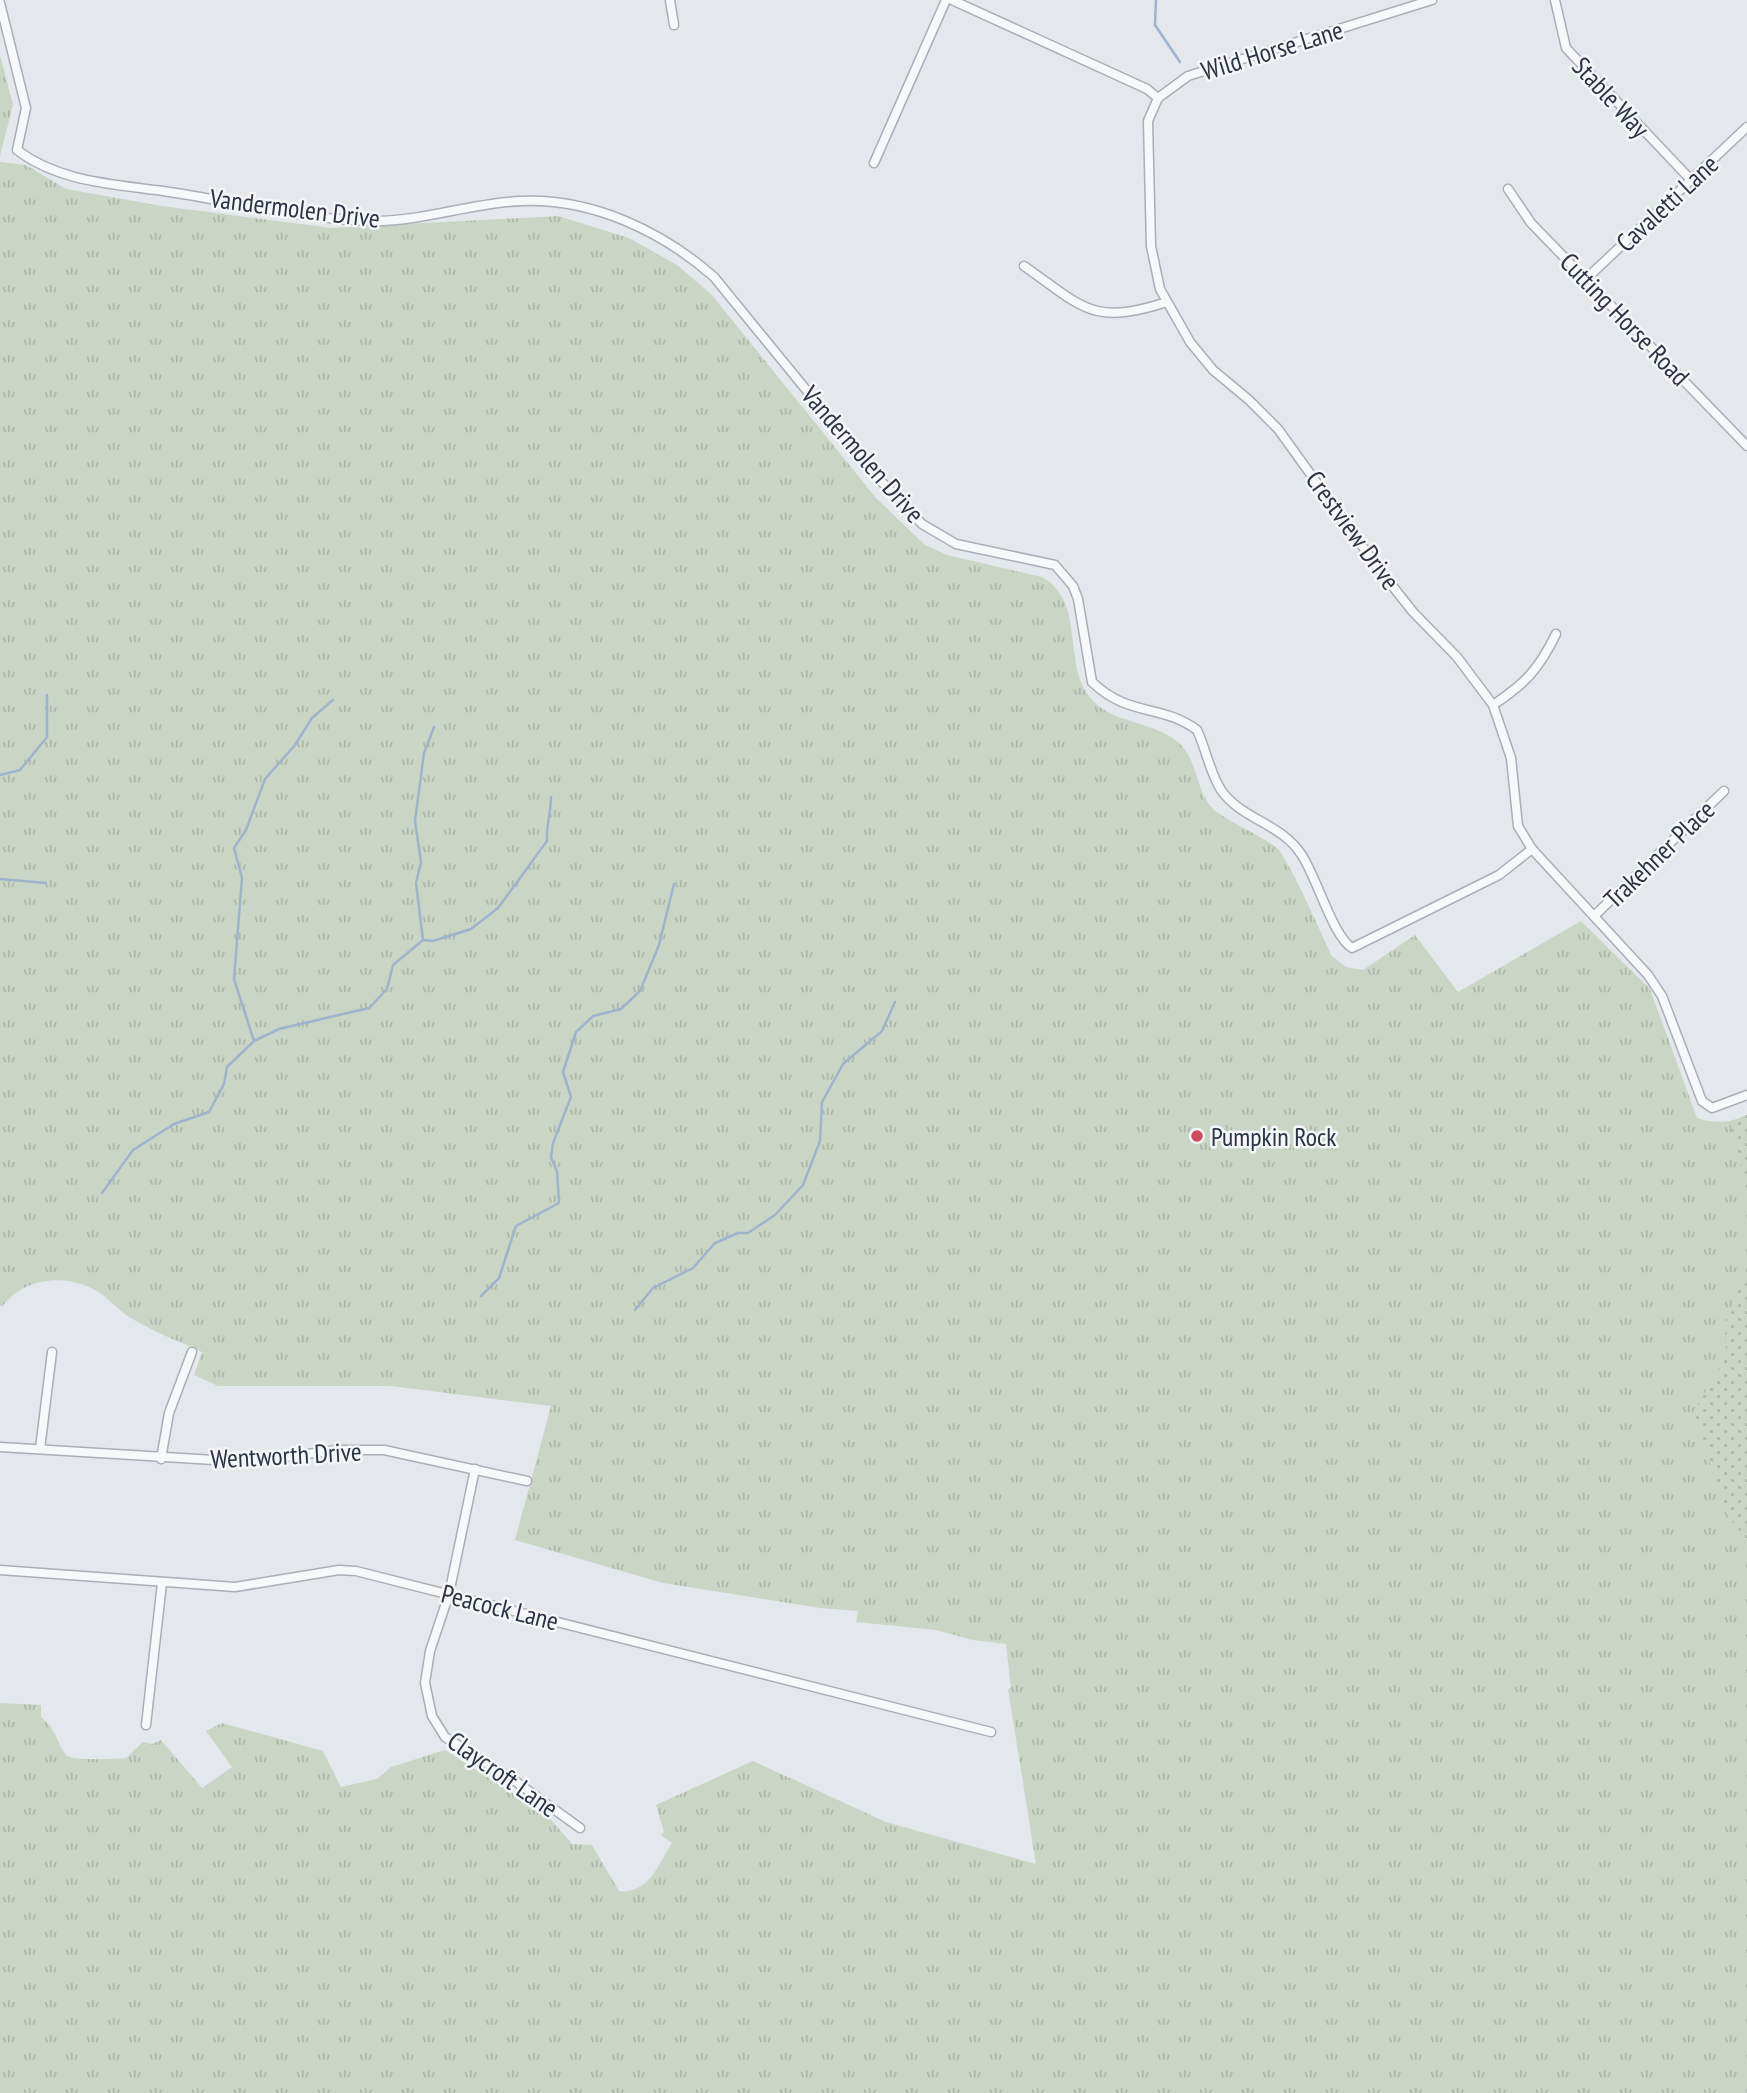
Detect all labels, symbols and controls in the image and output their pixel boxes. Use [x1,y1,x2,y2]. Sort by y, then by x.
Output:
street label: Wild Horse Lane [1197,13,1347,87]
street label: Stable Way [1565,50,1657,144]
street label: Cavaletti Lane [1609,147,1725,259]
street label: Vandermolen Drive [207,181,382,235]
street label: Cutting Horse Road [1553,245,1697,393]
street label: Vandermolen Drive [794,378,932,529]
street label: Crestview Drive [1299,464,1407,596]
street label: Trakehner Place [1597,793,1721,915]
place label: Pumpkin Rock [1211,1120,1336,1153]
marker: Pumpkin Rock [1189,1128,1205,1144]
street label: Wentworth Drive [210,1435,362,1475]
street label: Peacock Lane [438,1577,562,1637]
street label: Claycroft Lane [441,1724,565,1824]

